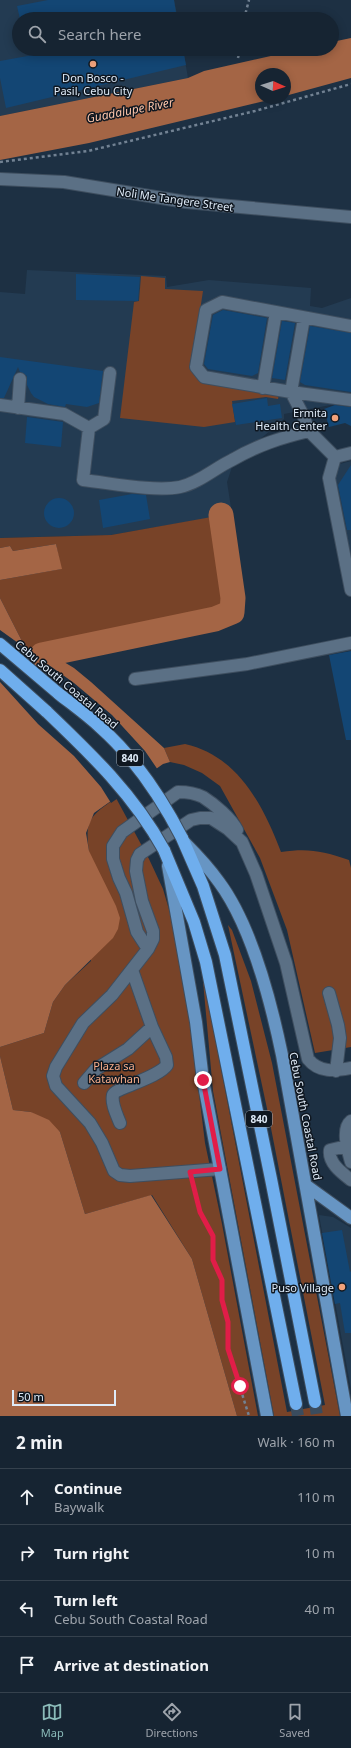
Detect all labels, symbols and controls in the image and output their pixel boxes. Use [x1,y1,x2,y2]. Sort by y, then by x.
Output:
search box [12,12,339,56]
icon: search [26,23,48,45]
text: Search here [58,24,141,44]
marker: Don Bosco - Pasil, Cebu City [88,59,98,69]
north arrow [255,68,291,104]
place label: Don Bosco - Pasil, Cebu City [54,70,133,98]
water label: Guadalupe River [85,93,176,127]
street label: Noli Me Tangere Street [116,183,234,215]
place label: Ermita Health Center [255,405,327,433]
marker: Ermita Health Center [330,413,340,423]
street label: Cebu South Coastal Road [12,636,122,732]
road number: 840 [117,750,143,766]
street label: Cebu South Coastal Road [286,1051,326,1181]
park label: Plaza sa Katawhan [88,1058,140,1086]
route end [194,1071,212,1089]
road number: 840 [246,1111,272,1127]
place label: Puso Village [272,1280,334,1295]
marker: Puso Village [337,1282,347,1292]
route start [231,1377,249,1395]
scale bar [12,1388,116,1407]
text: 50 m [18,1389,44,1404]
text: 2 min [16,1431,63,1454]
text: Walk · 160 m [257,1433,335,1451]
text: Continue [54,1478,122,1498]
icon: ahead [16,1486,38,1508]
text: 110 m [297,1488,335,1506]
text: Baywalk [54,1498,104,1516]
icon: right [16,1542,38,1564]
text: Turn right [54,1543,129,1563]
text: 10 m [305,1544,335,1562]
text: Turn left [54,1590,118,1610]
icon: left [16,1598,38,1620]
text: 40 m [305,1600,335,1618]
text: Cebu South Coastal Road [54,1610,208,1628]
icon: arrive [16,1654,38,1676]
text: Arrive at destination [54,1655,209,1675]
tab: Map [41,1701,64,1740]
tab: Directions [145,1701,198,1740]
tab: Saved [279,1701,310,1740]

